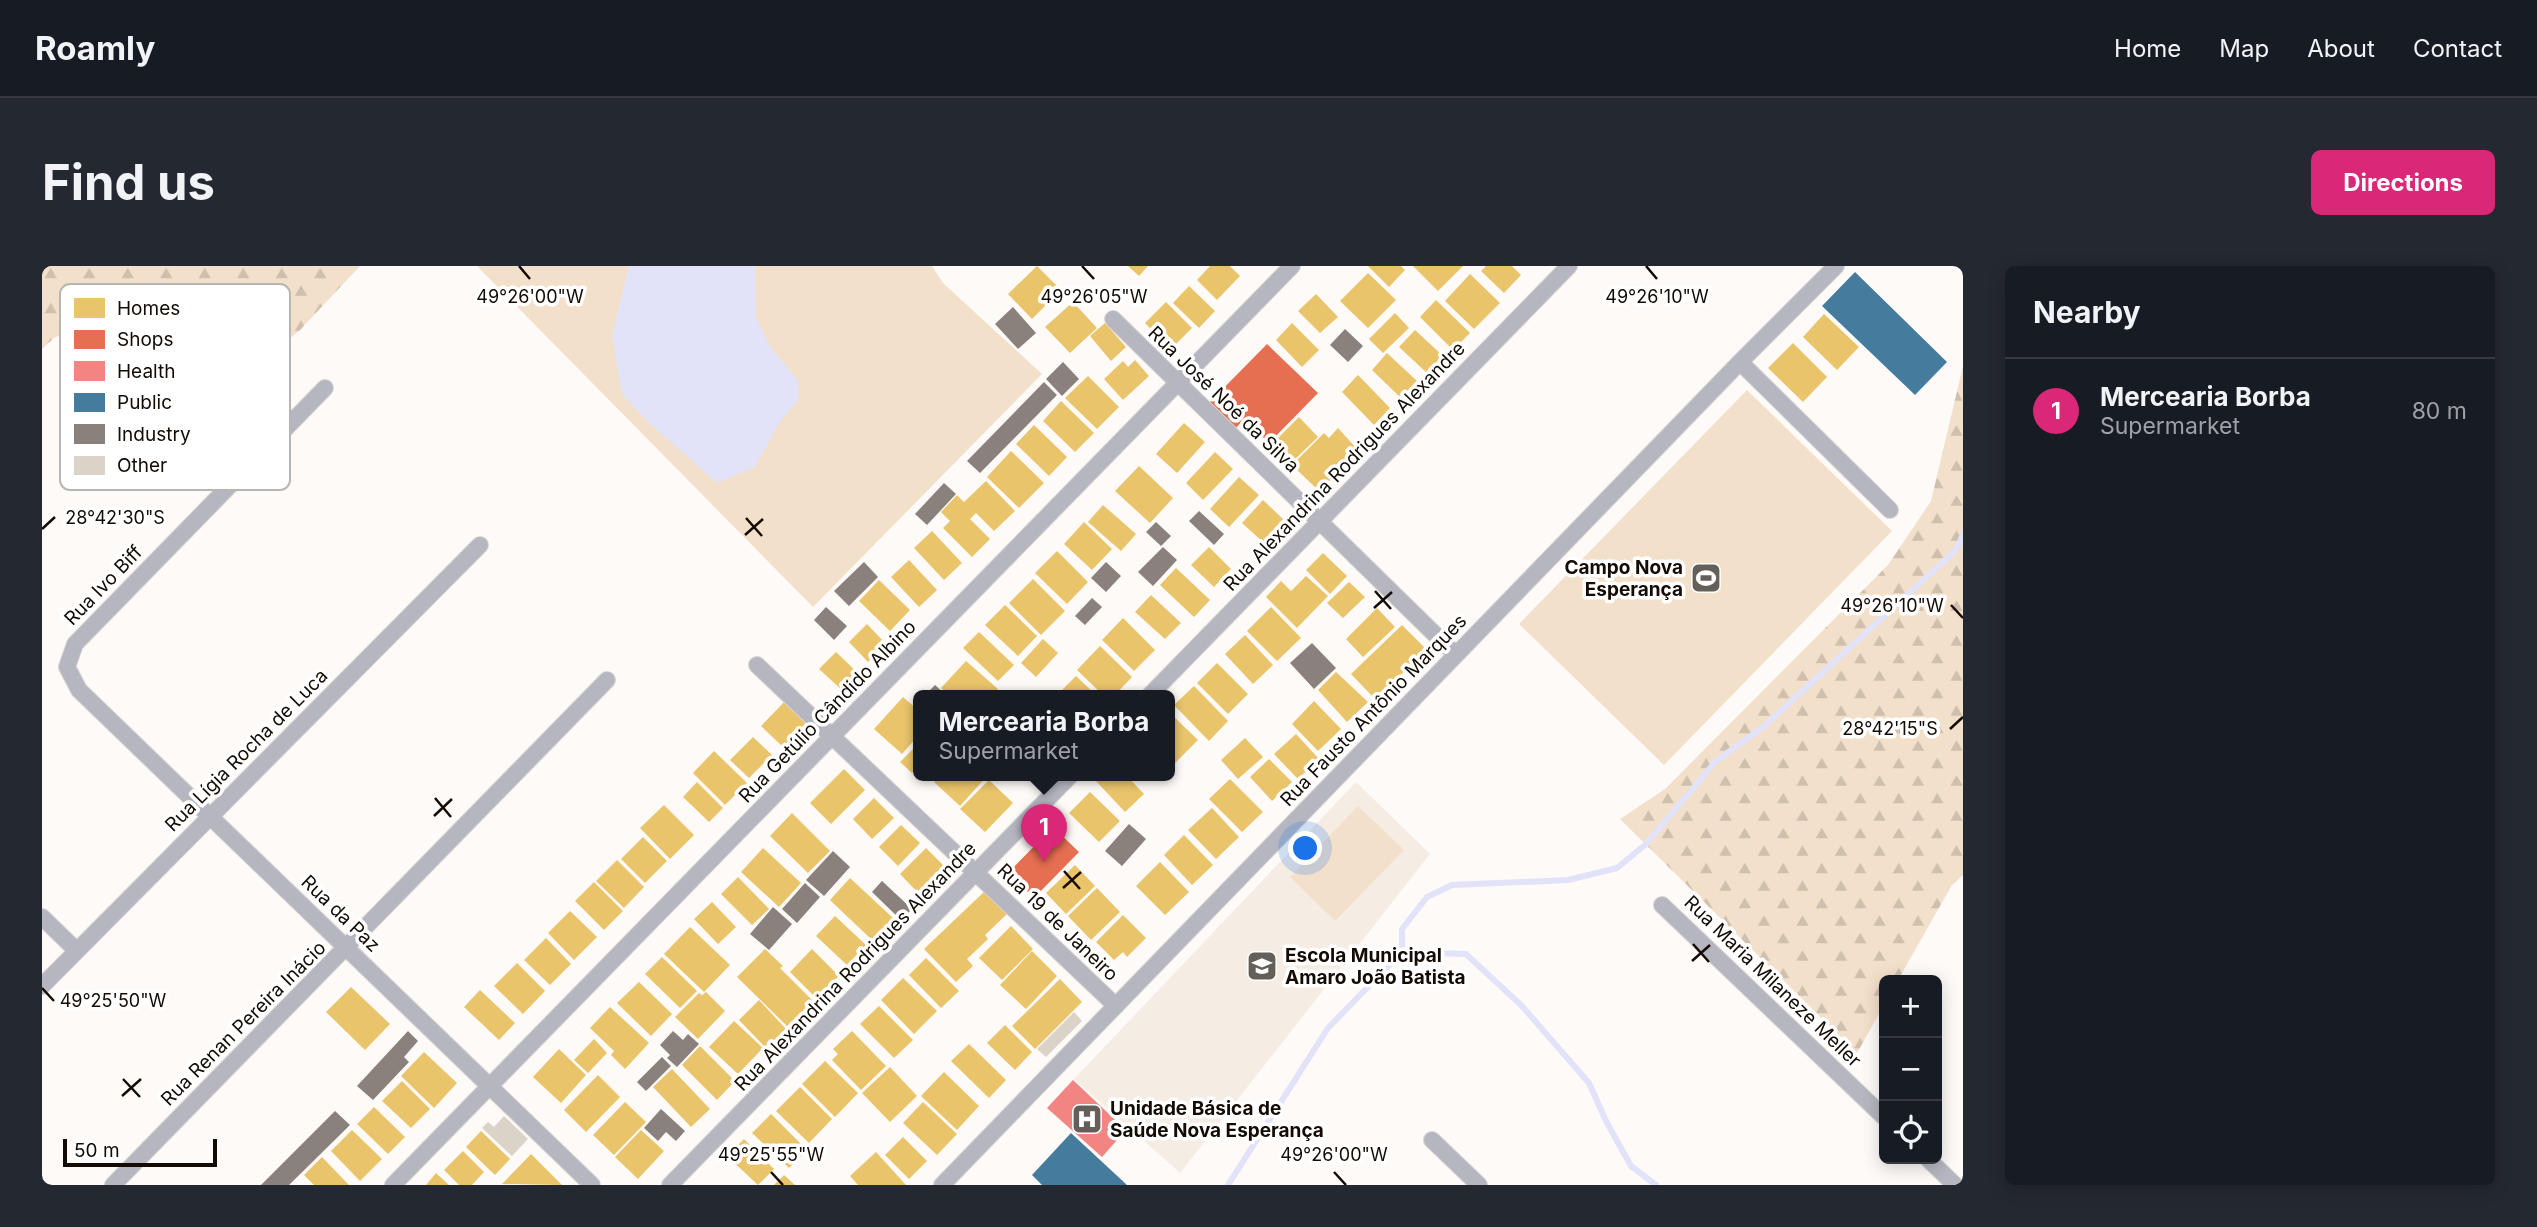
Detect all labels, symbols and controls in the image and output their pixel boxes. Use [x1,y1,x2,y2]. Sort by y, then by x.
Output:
text: Roamly [35,28,155,68]
text: Home [2114,34,2181,63]
text: Map [2219,34,2269,63]
text: About [2307,34,2375,63]
text: Contact [2413,34,2502,63]
button: Directions [2311,150,2495,215]
text: Find us [42,153,215,212]
legend [60,284,290,490]
text: 49°26'00"W [476,286,584,307]
text: 49°26'05"W [1041,286,1148,307]
text: 49°26'10"W [1605,286,1709,307]
text: Nearby [2033,294,2141,330]
text: Homes [117,297,180,320]
street label: Rua José Noé da Silva [1143,321,1304,477]
text: Shops [117,328,173,351]
street label: Rua Alexandrina Rodrigues Alexandre [1219,337,1470,596]
text: Health [117,360,175,383]
text: Mercearia Borba [2100,381,2311,412]
text: Public [117,391,172,414]
text: 1 [2051,397,2061,425]
text: 80 m [2412,397,2467,425]
text: Supermarket [2100,412,2240,440]
text: Industry [117,423,191,446]
text: Other [117,454,167,477]
text: 28°42'30"S [65,507,165,528]
street label: Rua Ivo Biff [60,541,147,630]
place label: Campo Nova Esperança [1564,556,1683,601]
sports icon: Campo Nova Esperança [1689,561,1723,595]
text: 49°26'10"W [1840,595,1944,616]
street label: Rua Fausto Antônio Marques [1276,610,1471,811]
street label: Rua Getúlio Cândido Albino [734,615,921,807]
street label: Rua Lígia Rocha de Luca [160,664,332,836]
popup [913,690,1175,781]
text: Mercearia Borba [939,706,1149,737]
text: 28°42'15"S [1842,718,1938,739]
text: Supermarket [939,737,1079,765]
pin: 1 [1021,804,1067,862]
your location [1288,831,1322,865]
street label: Rua Alexandrina Rodrigues Alexandre [730,837,981,1096]
street label: Rua 19 de Janeiro [992,859,1123,986]
street label: Rua da Paz [297,870,385,957]
street label: Rua Maria Milaneze Meller [1680,891,1866,1072]
street label: Rua Renan Pereira Inácio [156,936,331,1111]
place label: Escola Municipal Amaro João Batista [1285,944,1466,989]
school or university icon: Escola Municipal Amaro João Batista [1245,949,1279,983]
map controls [1879,975,1942,1164]
button: + [1879,975,1942,1038]
text: 49°25'50"W [60,990,167,1011]
button: − [1879,1038,1942,1101]
place label: Unidade Básica de Saúde Nova Esperança [1110,1097,1324,1142]
button: locate [1879,1101,1942,1164]
hospital icon: Unidade Básica de Saúde Nova Esperança [1070,1102,1104,1136]
scale bar [63,1136,217,1168]
text: 50 m [74,1139,120,1162]
text: 49°25'55"W [718,1144,824,1165]
text: 49°26'00"W [1280,1144,1388,1165]

